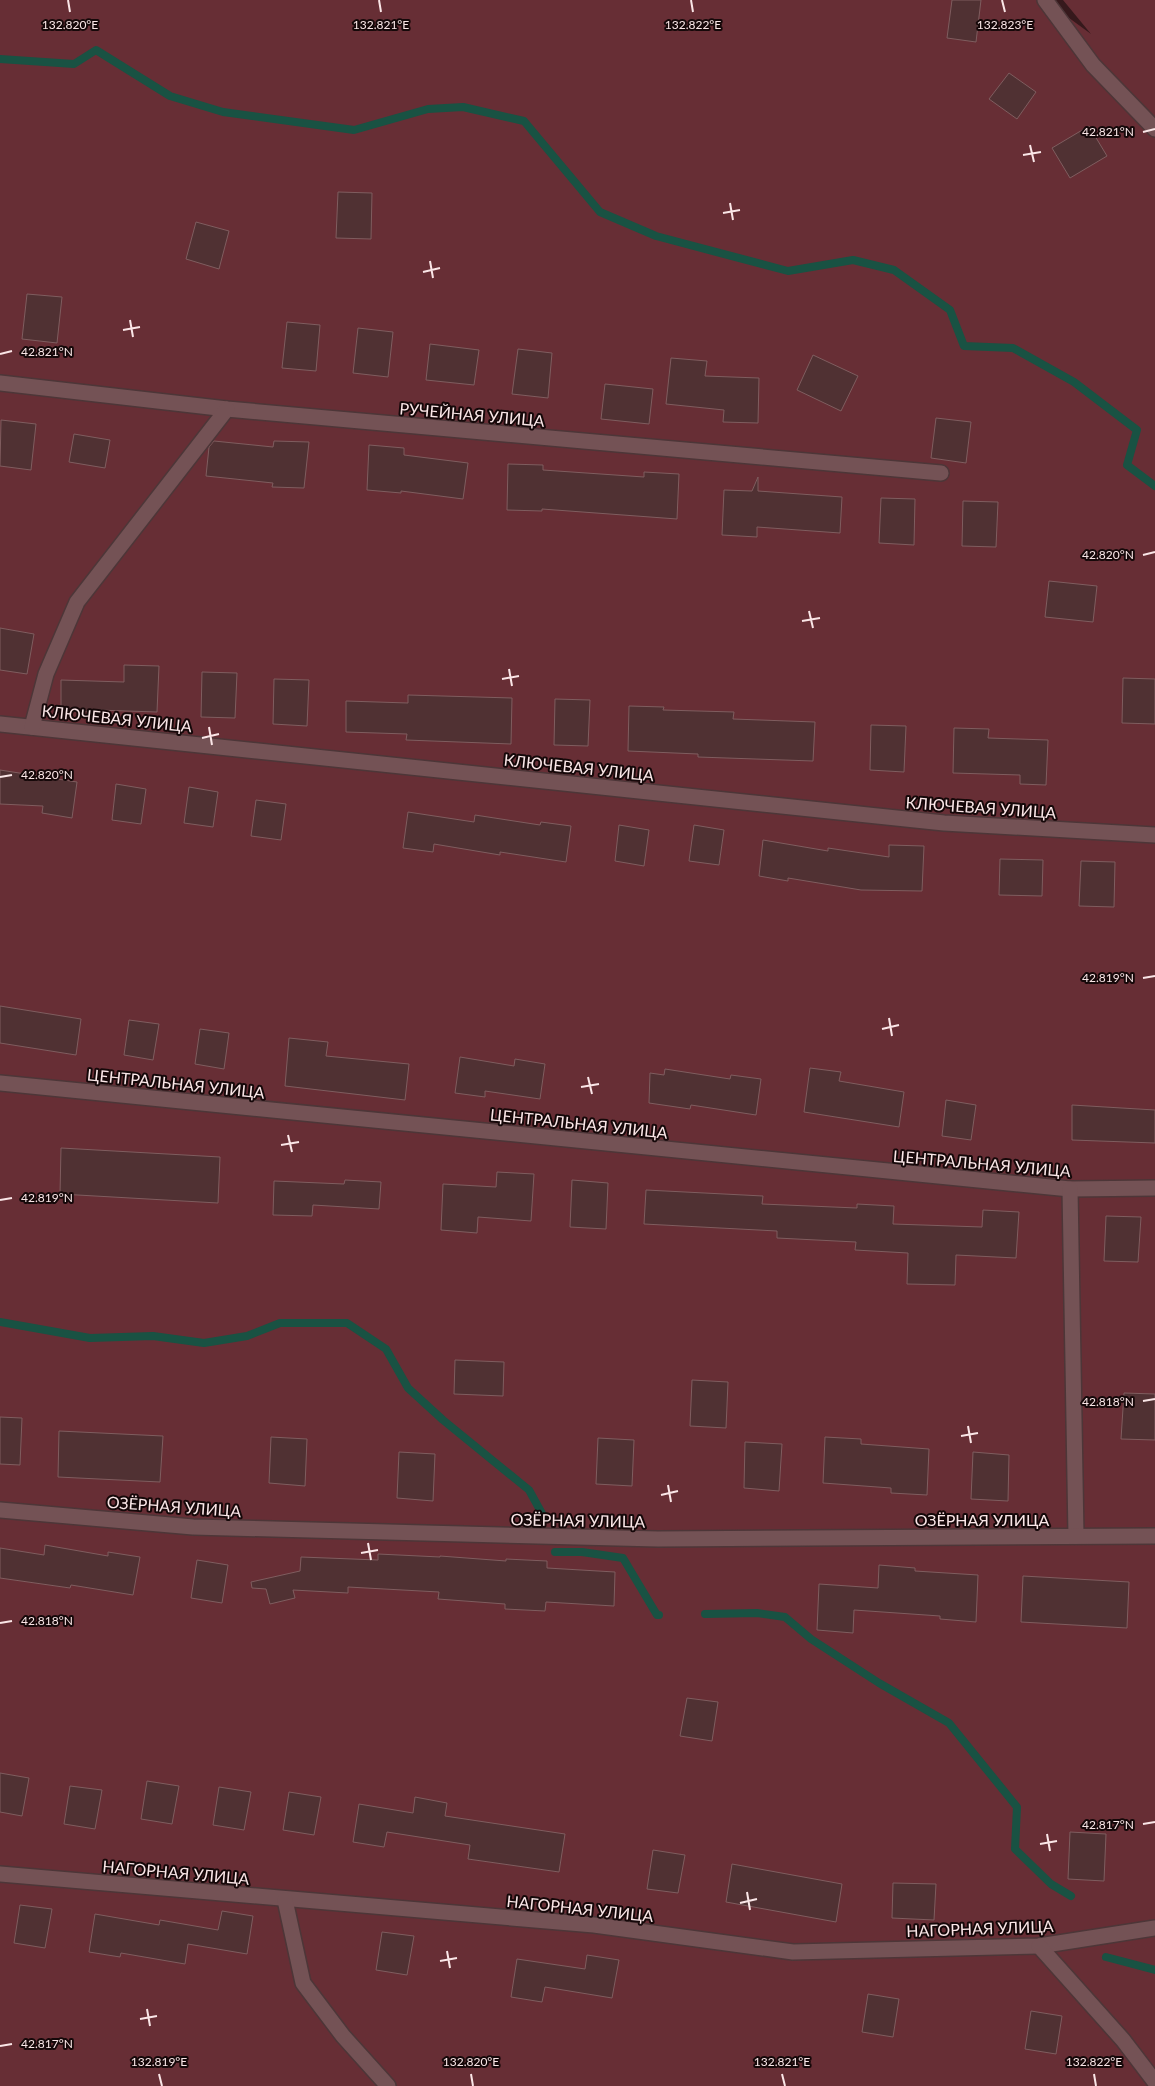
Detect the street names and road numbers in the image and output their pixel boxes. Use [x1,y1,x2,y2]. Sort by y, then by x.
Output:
street label: РУЧЕЙНАЯ УЛИЦА [399,398,546,430]
street label: КЛЮЧЕВАЯ УЛИЦА [41,701,193,735]
street label: КЛЮЧЕВАЯ УЛИЦА [503,750,655,784]
street label: КЛЮЧЕВАЯ УЛИЦА [905,792,1057,822]
street label: ЦЕНТРАЛЬНАЯ УЛИЦА [86,1064,266,1102]
street label: ЦЕНТРАЛЬНАЯ УЛИЦА [489,1104,669,1142]
street label: ЦЕНТРАЛЬНАЯ УЛИЦА [892,1146,1072,1180]
street label: ОЗЁРНАЯ УЛИЦА [106,1492,242,1520]
street label: ОЗЁРНАЯ УЛИЦА [511,1509,646,1531]
street label: ОЗЁРНАЯ УЛИЦА [915,1510,1049,1529]
street label: НАГОРНАЯ УЛИЦА [102,1856,250,1888]
street label: НАГОРНАЯ УЛИЦА [506,1891,654,1925]
street label: НАГОРНАЯ УЛИЦА [906,1916,1054,1940]

